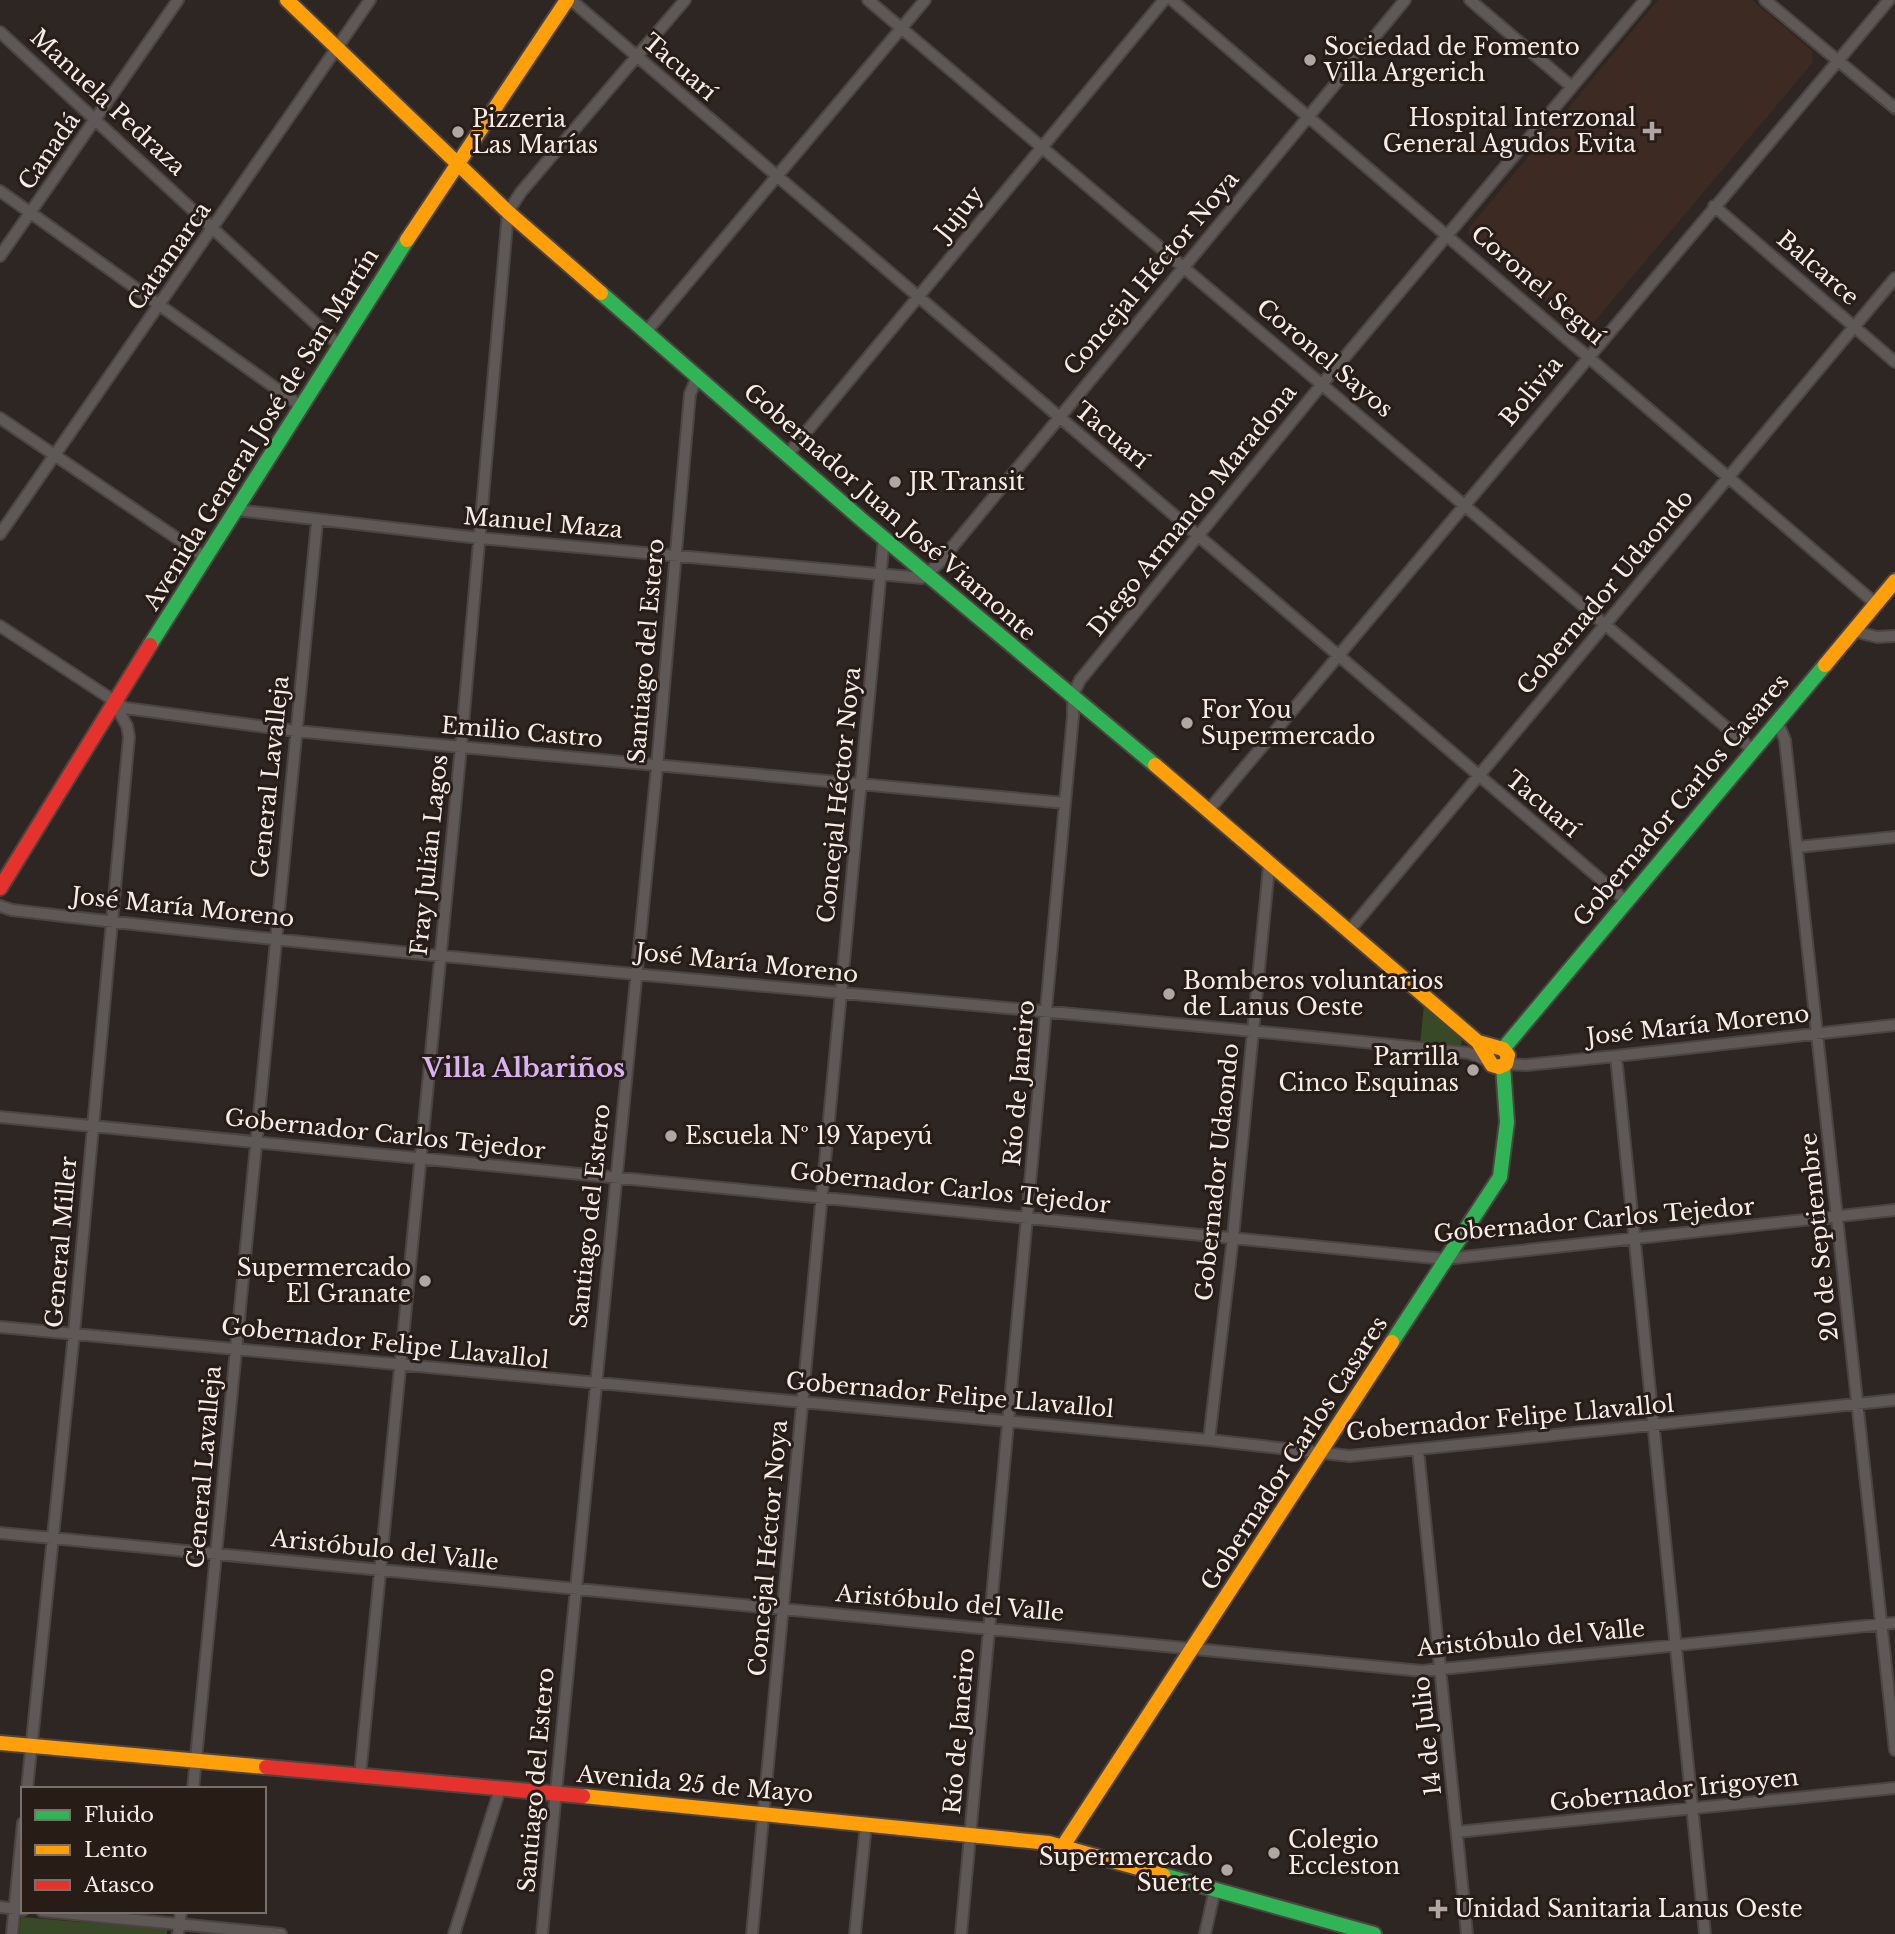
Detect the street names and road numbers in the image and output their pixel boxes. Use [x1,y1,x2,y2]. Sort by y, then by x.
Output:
street label: Manuela Pedraza [25,23,192,181]
street label: Tacuarí [638,28,723,107]
street label: Canadá [12,107,86,195]
street label: Concejal Héctor Noya [1058,165,1245,381]
street label: Jujuy [927,180,989,248]
street label: Catamarca [121,196,217,316]
street label: Coronel Seguí [1466,220,1610,351]
street label: Balcarce [1771,225,1865,311]
street label: Avenida General José de San Martín [137,243,385,616]
street label: Coronel Sayos [1251,293,1399,423]
street label: Bolivia [1494,350,1568,432]
street label: Gobernador Juan José Viamonte [738,377,1042,647]
street label: Diego Armando Maradona [1082,378,1302,641]
street label: Tacuarí [1069,396,1155,474]
street label: Gobernador Udaondo [1511,484,1699,700]
street label: Manuel Maza [462,502,624,544]
street label: Santiago del Estero [622,537,670,765]
street label: Concejal Héctor Noya [812,665,866,924]
street label: Gobernador Carlos Casares [1567,668,1795,932]
street label: General Lavalleja [245,674,295,880]
street label: Emilio Castro [440,711,604,753]
street label: Fray Julián Lagos [405,753,453,957]
street label: Tacuarí [1500,765,1586,843]
street label: José María Moreno [67,881,296,933]
street label: José María Moreno [631,937,860,989]
street label: Río de Janeiro [998,999,1040,1167]
street label: José María Moreno [1582,999,1811,1051]
street label: Gobernador Udaondo [1190,1042,1244,1302]
street label: Santiago del Estero [564,1102,616,1330]
street label: Gobernador Carlos Tejedor [223,1103,547,1165]
street label: 20 de Septiembre [1794,1131,1844,1343]
street label: General Miller [40,1155,82,1329]
street label: Gobernador Carlos Tejedor [788,1157,1112,1219]
street label: Gobernador Carlos Tejedor [1432,1192,1756,1248]
street label: Gobernador Carlos Casares [1195,1311,1393,1595]
street label: Gobernador Felipe Llavallol [220,1312,550,1374]
street label: General Lavalleja [181,1364,227,1570]
street label: Gobernador Felipe Llavallol [785,1367,1115,1423]
street label: Gobernador Felipe Llavallol [1345,1390,1675,1446]
street label: Concejal Héctor Noya [743,1418,793,1677]
street label: Aristóbulo del Valle [269,1524,500,1576]
street label: Aristóbulo del Valle [834,1579,1065,1627]
street label: Aristóbulo del Valle [1415,1614,1646,1662]
street label: Río de Janeiro [938,1647,980,1815]
street label: Santiago del Estero [512,1666,560,1894]
street label: 14 de Julio [1407,1675,1447,1797]
street label: Avenida 25 de Mayo [575,1760,814,1808]
street label: Gobernador Irigoyen [1548,1763,1800,1817]

